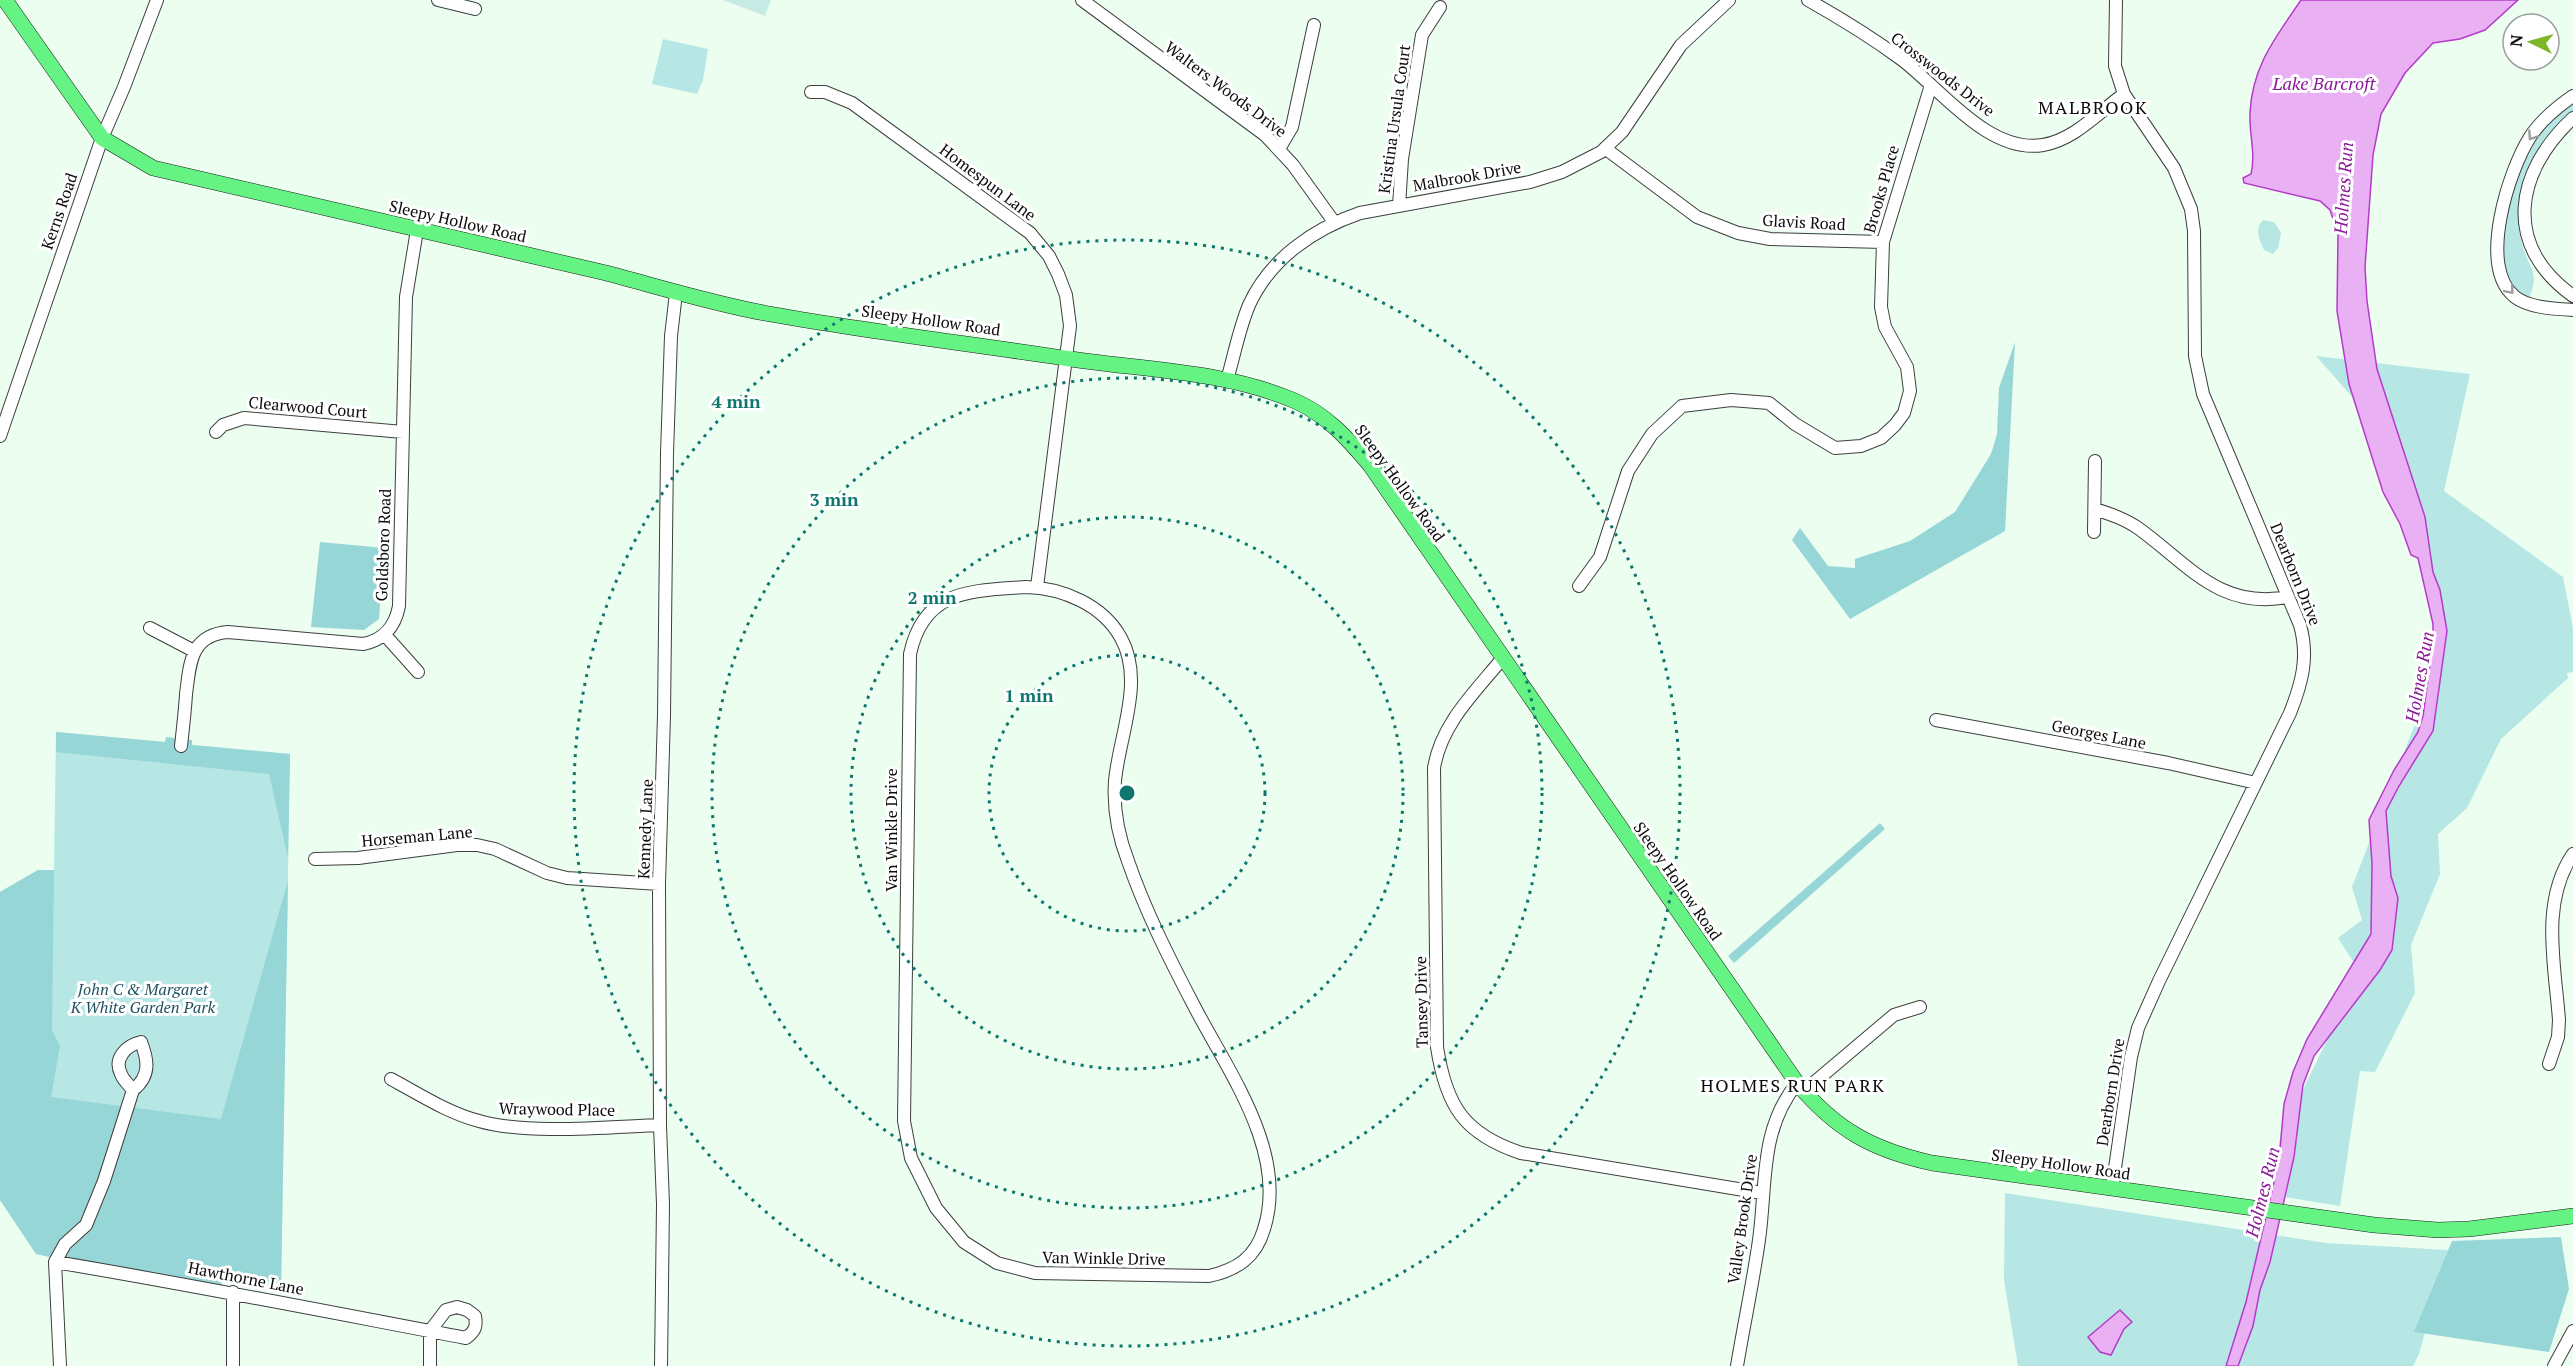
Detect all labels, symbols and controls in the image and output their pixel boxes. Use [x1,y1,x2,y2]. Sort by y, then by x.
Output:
north arrow [2501,12,2561,72]
street label: Crosswoods Drive [1887,26,1999,122]
text: N [2505,34,2528,48]
street label: Walters Woods Drive [1161,36,1291,142]
street label: Kristina Ursula Court [1373,43,1415,195]
water label: Lake Barcroft [2272,71,2376,95]
district label: MALBROOK [2038,95,2148,119]
one-way arrow [2527,130,2539,140]
street label: Homespun Lane [935,139,1041,225]
water label: Holmes Run [2328,141,2358,236]
street label: Brooks Place [1858,143,1904,235]
street label: Malbrook Drive [1411,156,1523,196]
street label: Kerns Road [36,170,82,252]
street label: Sleepy Hollow Road [387,195,529,248]
street label: Glavis Road [1762,209,1846,235]
one-way arrow [2503,283,2514,294]
street label: Sleepy Hollow Road [860,299,1002,341]
text: 4 min [711,389,761,413]
street label: Clearwood Court [248,391,369,423]
street label: Sleepy Hollow Road [1350,420,1450,546]
text: 3 min [809,487,859,511]
street label: Goldsboro Road [370,488,396,602]
street label: Dearborn Drive [2265,519,2327,629]
text: 2 min [907,585,957,609]
water label: Holmes Run [2399,629,2439,726]
text: 1 min [1004,683,1054,707]
street label: Georges Lane [2050,714,2148,754]
street label: Van Winkle Drive [880,768,902,892]
street label: Kennedy Lane [632,779,658,879]
centre of rings [1117,783,1137,803]
street label: Sleepy Hollow Road [1629,817,1727,945]
street label: Horseman Lane [361,820,473,852]
street label: Tansey Drive [1409,956,1433,1048]
park label: John C & Margaret K White Garden Park [70,978,215,1018]
street label: Dearborn Drive [2091,1037,2129,1147]
district label: HOLMES RUN PARK [1701,1073,1885,1097]
street label: Wraywood Place [499,1097,615,1121]
street label: Sleepy Hollow Road [1990,1143,2132,1185]
water label: Holmes Run [2239,1144,2285,1241]
street label: Valley Brook Drive [1722,1153,1762,1285]
street label: Van Winkle Drive [1042,1246,1166,1270]
street label: Hawthorne Lane [186,1256,306,1300]

